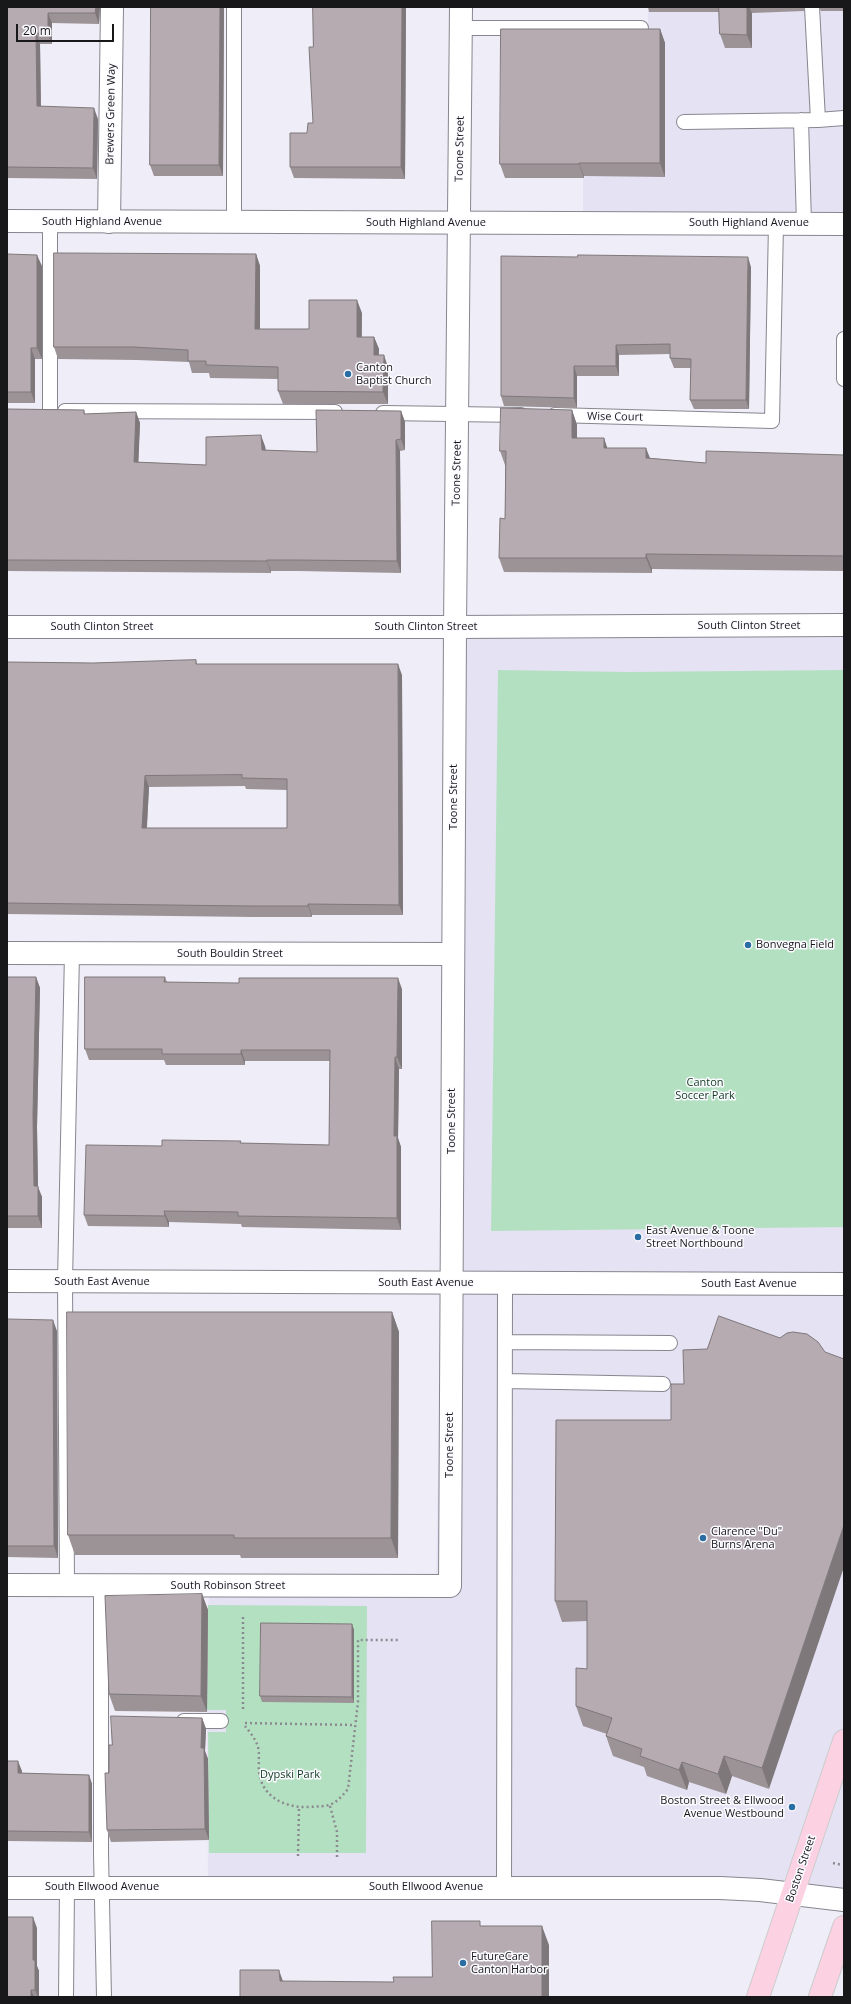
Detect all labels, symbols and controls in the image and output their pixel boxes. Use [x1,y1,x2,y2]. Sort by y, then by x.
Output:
scale bar [18,16,116,42]
text: 20 m [23,22,51,39]
street label: Brewers Green Way [104,63,118,165]
street label: Toone Street [453,116,467,182]
street label: South Highland Avenue [42,215,162,229]
street label: South Highland Avenue [366,216,486,230]
street label: South Highland Avenue [689,216,809,230]
place label: Canton Baptist Church [356,361,432,387]
marker: Canton Baptist Church [343,369,353,379]
street label: Wise Court [587,410,643,424]
street label: Toone Street [450,440,464,506]
street label: South Clinton Street [697,619,801,633]
street label: South Clinton Street [50,620,154,634]
street label: South Clinton Street [374,620,478,634]
street label: Toone Street [447,764,461,830]
place label: Bonvegna Field [756,938,834,952]
marker: Bonvegna Field [743,940,753,950]
street label: South Bouldin Street [177,947,283,961]
park label: Canton Soccer Park [675,1076,735,1102]
street label: Toone Street [445,1088,459,1154]
place label: East Avenue & Toone Street Northbound [646,1224,754,1250]
marker: East Avenue & Toone Street Northbound [633,1232,643,1242]
street label: South East Avenue [54,1275,150,1289]
street label: South East Avenue [378,1276,474,1290]
street label: South East Avenue [701,1277,797,1291]
street label: Toone Street [443,1412,457,1478]
place label: Clarence "Du" Burns Arena [711,1525,782,1551]
marker: Clarence "Du" Burns Arena [698,1533,708,1543]
street label: South Robinson Street [171,1579,285,1593]
park label: Dypski Park [260,1768,320,1782]
place label: Boston Street & Ellwood Avenue Westbound [660,1794,784,1820]
marker: Boston Street & Ellwood Avenue Westbound [787,1802,797,1812]
street label: Boston Street [783,1834,819,1904]
street label: South Ellwood Avenue [45,1880,159,1894]
street label: South Ellwood Avenue [369,1880,483,1894]
place label: FutureCare Canton Harbor [471,1950,547,1976]
marker: FutureCare Canton Harbor [458,1958,468,1968]

